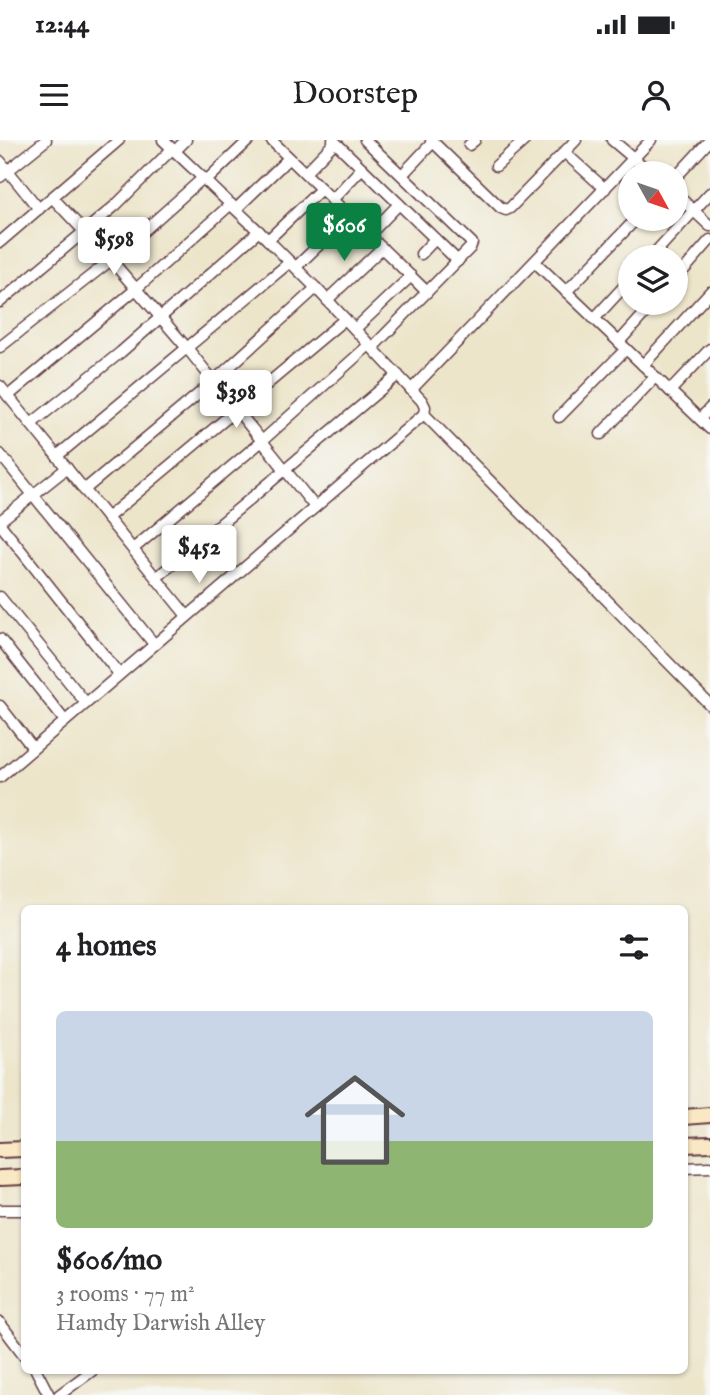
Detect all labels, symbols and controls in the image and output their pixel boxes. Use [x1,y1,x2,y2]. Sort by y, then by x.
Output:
text: 12:44 [35,8,89,41]
text: Doorstep [292,74,418,115]
icon: menu [35,76,73,114]
icon: person [637,76,675,114]
north arrow [618,161,688,231]
map controls [618,161,688,315]
pin: $606 [303,204,385,263]
text: $606 [322,211,366,240]
pin: $598 [73,218,155,277]
text: $598 [94,225,134,254]
button: layers [618,245,688,315]
pin: $398 [195,370,277,430]
text: $398 [216,378,256,407]
pin: $452 [158,526,240,585]
text: $452 [178,533,220,562]
text: 4 homes [56,928,157,966]
icon: filters [615,928,653,966]
icon: home [292,1057,418,1183]
text: $606/mo [56,1242,162,1280]
text: 3 rooms · 77 m² [56,1280,195,1309]
text: Hamdy Darwish Alley [56,1309,265,1338]

